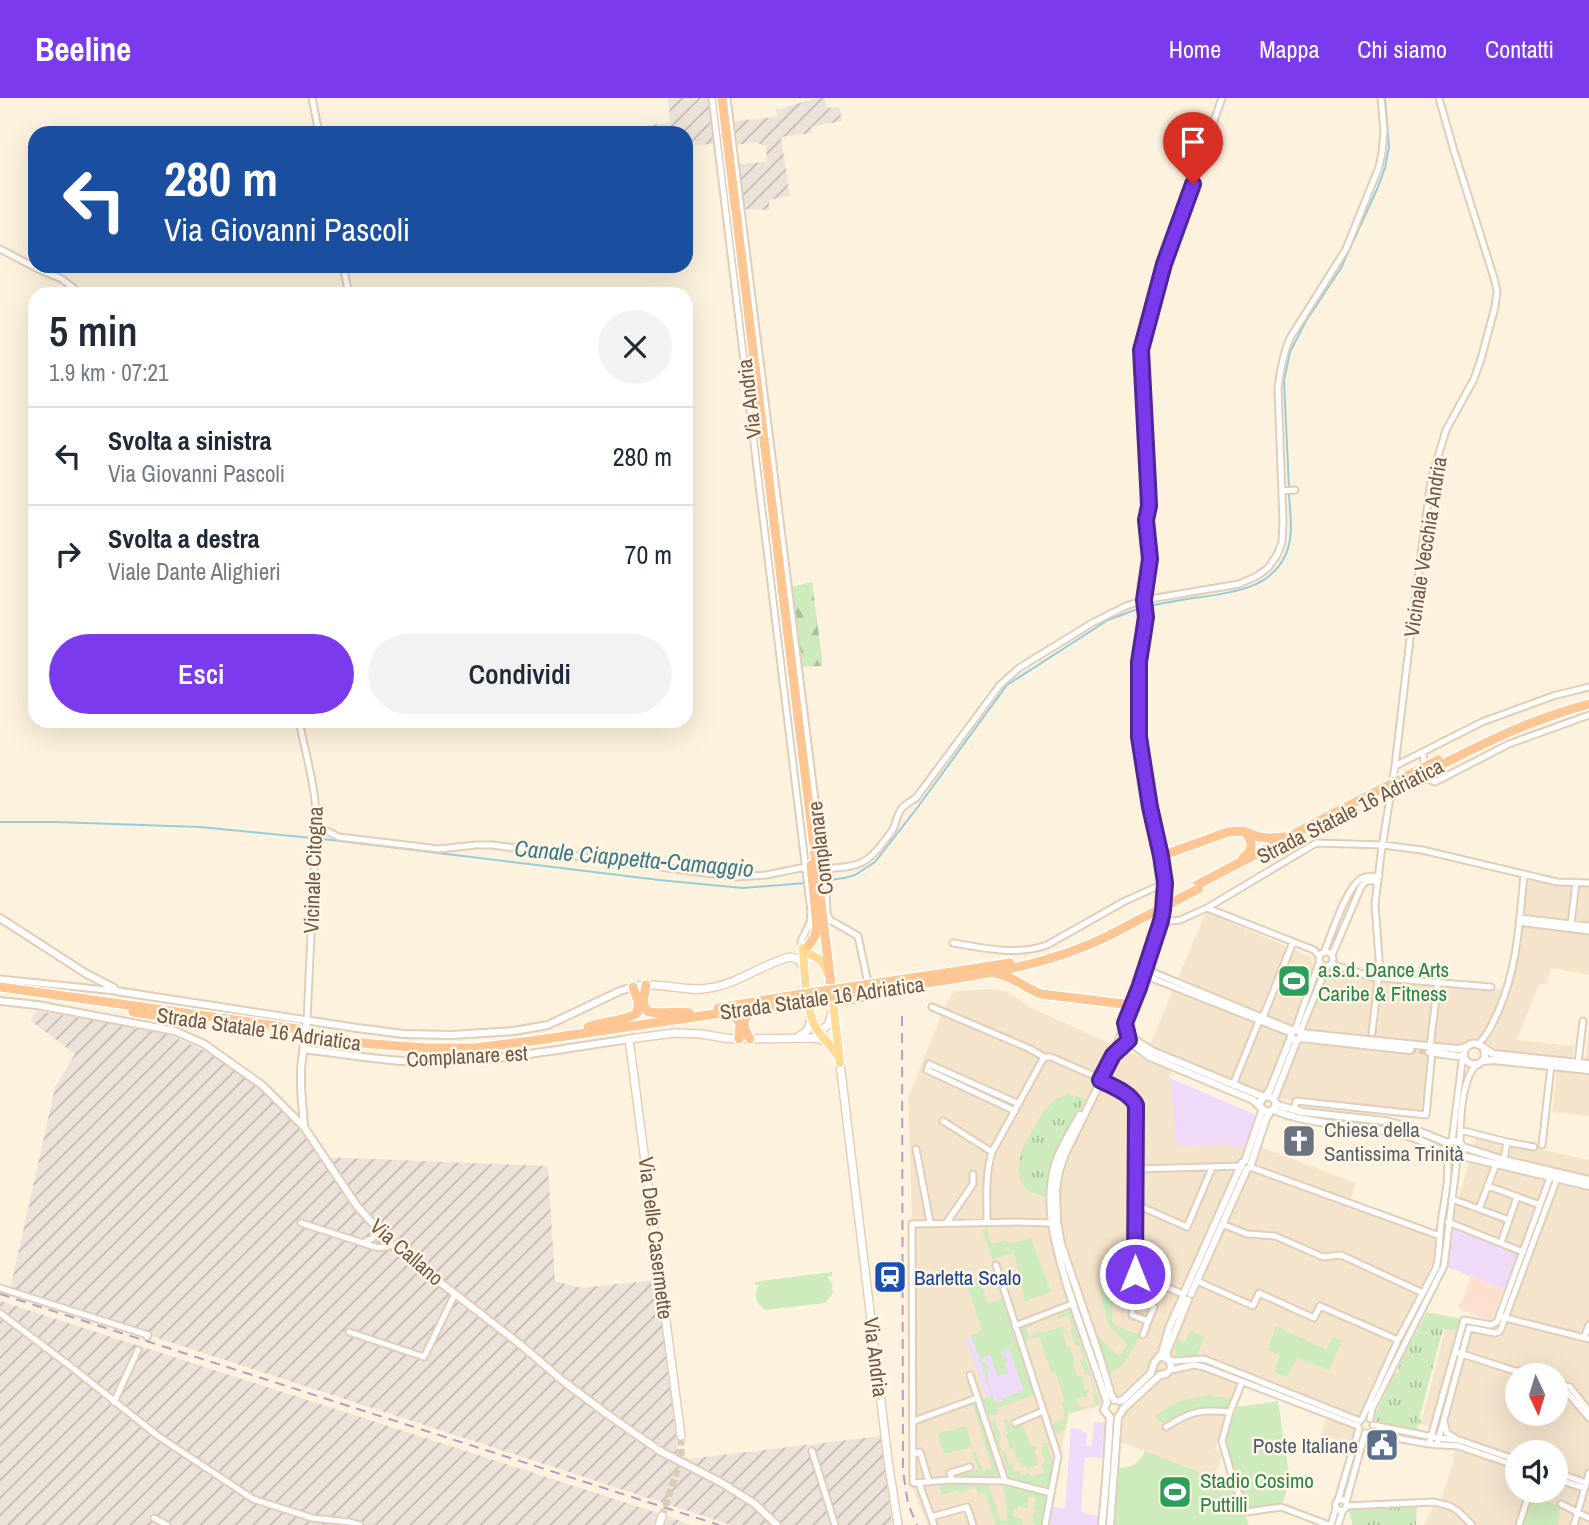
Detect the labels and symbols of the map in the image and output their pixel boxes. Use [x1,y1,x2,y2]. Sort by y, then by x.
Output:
pin [1163,112,1223,184]
street label: Via Andria [730,357,768,441]
street label: Vicinale Vecchia Andria [1396,454,1454,639]
street label: Strada Statale 16 Adriatica [1252,751,1449,871]
street label: Complanare [800,800,840,896]
street label: Vicinale Citogna [296,806,330,934]
water label: Canale Ciappetta-Camaggio [513,832,755,884]
place label: a.s.d. Dance Arts Caribe & Fitness [1318,955,1449,1008]
sports icon: a.s.d. Dance Arts Caribe & Fitness [1275,962,1313,1000]
street label: Strada Statale 16 Adriatica [718,969,926,1027]
street label: Strada Statale 16 Adriatica [155,1000,363,1058]
street label: Complanare est [406,1038,529,1074]
place label: Chiesa della Santissima Trinità [1324,1115,1464,1168]
church icon: Chiesa della Santissima Trinità [1280,1122,1318,1160]
street label: Via Delle Casermette [632,1155,680,1321]
street label: Via Callano [364,1212,450,1292]
position arrow [1098,1237,1172,1311]
station icon: Barletta Scalo [871,1258,909,1296]
place label: Barletta Scalo [914,1263,1021,1292]
street label: Via Andria [857,1315,895,1399]
north arrow [1505,1363,1568,1426]
public building icon: Poste Italiane [1363,1426,1401,1464]
place label: Poste Italiane [1253,1431,1358,1460]
place label: Stadio Cosimo Puttilli [1200,1466,1314,1519]
sports icon: Stadio Cosimo Puttilli [1156,1473,1194,1511]

